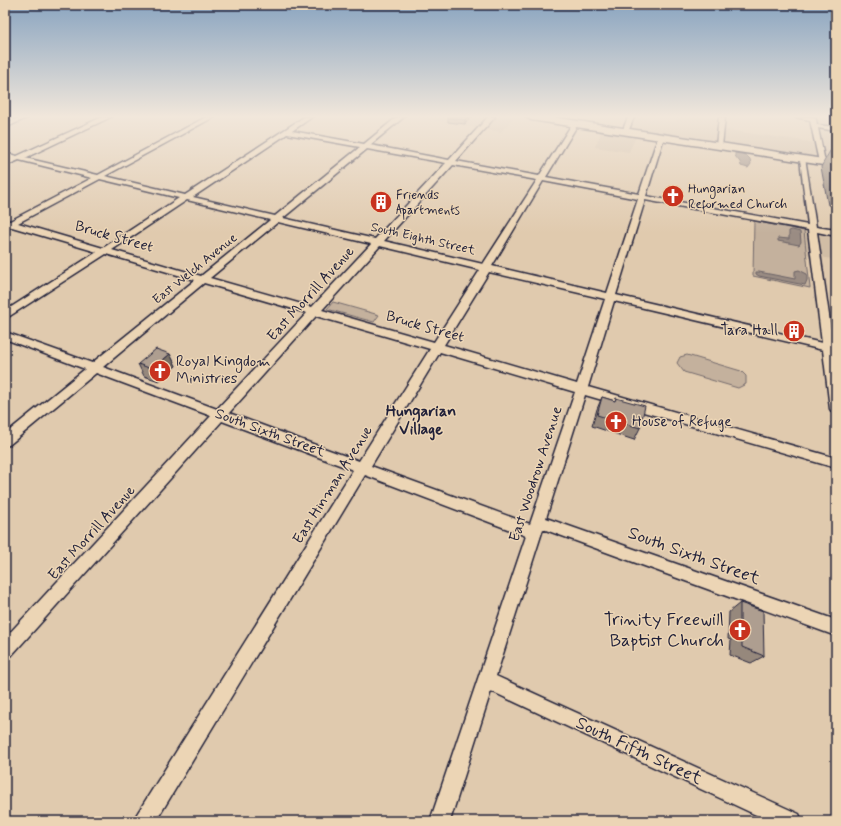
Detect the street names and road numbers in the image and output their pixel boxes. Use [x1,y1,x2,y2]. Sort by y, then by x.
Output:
street label: Bruck Street [73,216,156,258]
street label: South Eighth Street [369,219,477,259]
street label: East Welch Avenue [149,230,241,308]
street label: East Morrill Avenue [263,242,359,346]
street label: Bruck Street [384,306,467,348]
street label: South Sixth Street [212,404,328,462]
street label: East Woodrow Avenue [505,404,567,544]
street label: East Hinman Avenue [288,422,378,548]
street label: East Morrill Avenue [44,481,140,585]
street label: South Sixth Street [625,521,764,591]
street label: South Fifth Street [572,711,706,791]

